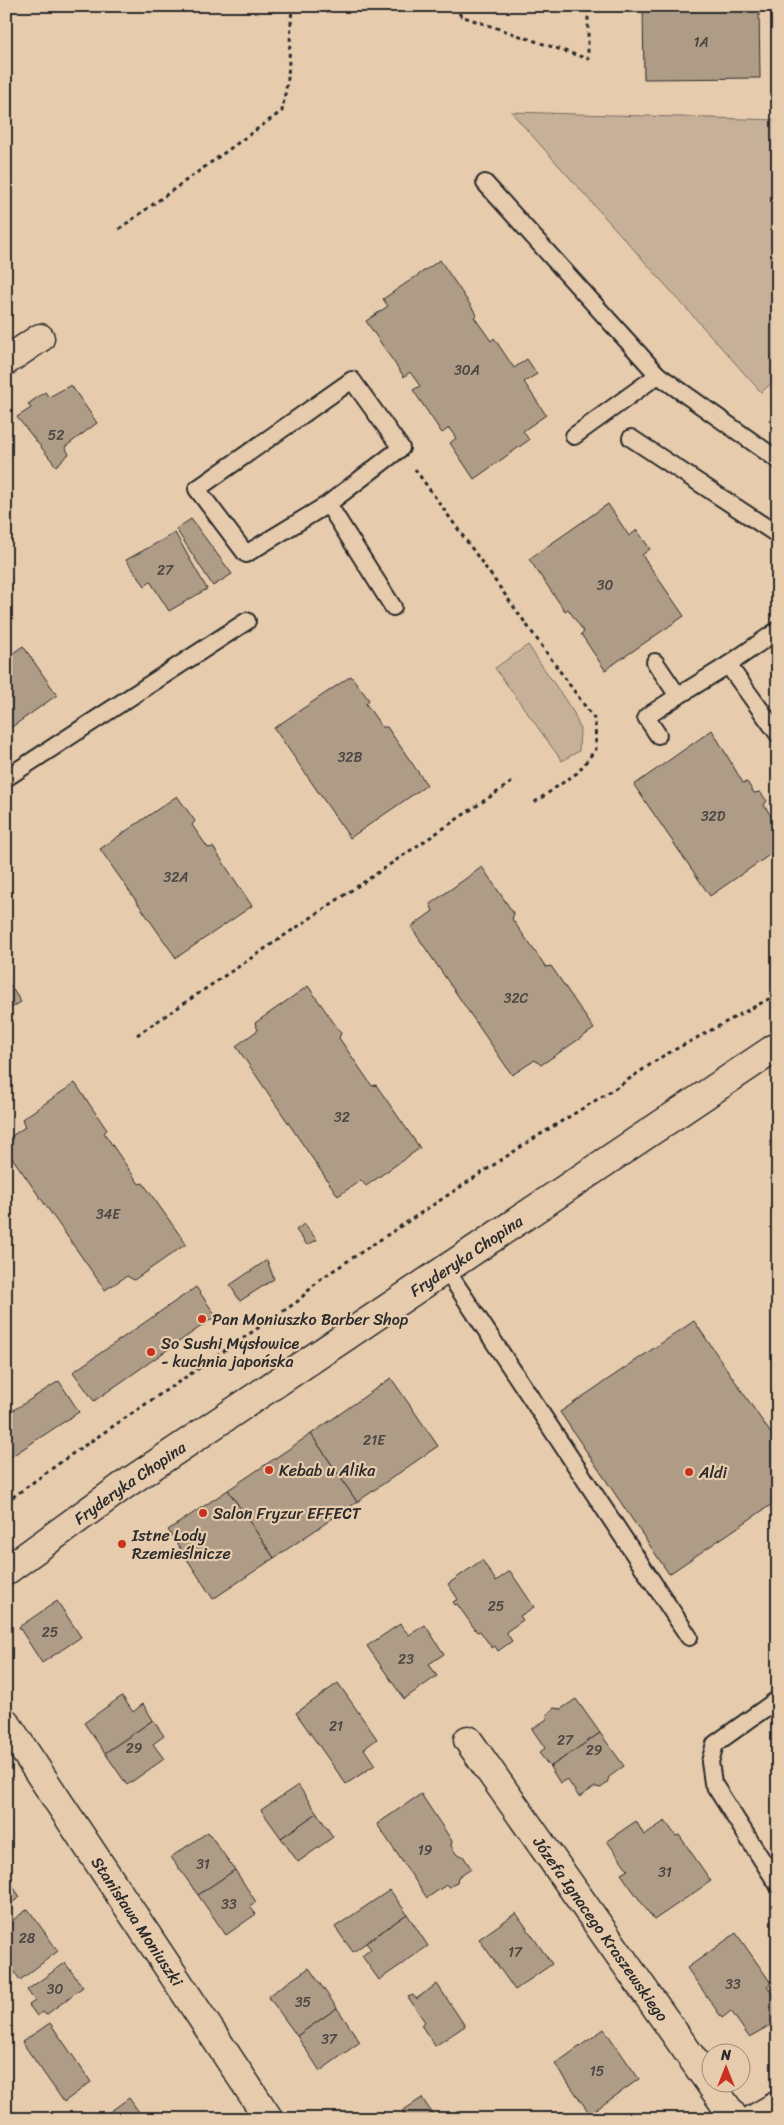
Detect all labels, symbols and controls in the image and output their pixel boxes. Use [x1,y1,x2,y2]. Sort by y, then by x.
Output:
house number: 1A [693,30,709,55]
house number: 30A [454,358,480,383]
house number: 52 [48,423,64,448]
house number: 27 [157,558,174,583]
house number: 30 [597,573,613,598]
house number: 32B [338,745,362,770]
house number: 32D [701,804,726,829]
house number: 32A [164,865,188,890]
house number: 32C [504,986,529,1011]
house number: 32 [334,1105,350,1130]
house number: 34E [96,1202,121,1227]
street label: Fryderyka Chopina [403,1206,530,1304]
place label: Pan Moniuszko Barber Shop [212,1305,409,1334]
marker: Pan Moniuszko Barber Shop [196,1313,208,1325]
place label: So Sushi Mysłowice - kuchnia japońska [161,1329,300,1376]
marker: So Sushi Mysłowice - kuchnia japońska [145,1346,157,1358]
house number: 21E [363,1428,386,1453]
street label: Fryderyka Chopina [67,1433,193,1532]
place label: Kebab u Alika [279,1456,376,1485]
place label: Aldi [698,1458,727,1487]
marker: Kebab u Alika [263,1464,275,1476]
marker: Aldi [683,1466,695,1478]
place label: Salon Fryzur EFFECT [213,1499,362,1528]
marker: Salon Fryzur EFFECT [197,1507,209,1519]
place label: Istne Lody Rzemieślnicze [131,1521,231,1568]
marker: Istne Lody Rzemieślnicze [116,1538,128,1550]
house number: 25 [488,1594,505,1619]
house number: 25 [42,1620,59,1645]
house number: 23 [398,1647,414,1672]
house number: 21 [329,1714,343,1739]
house number: 27 [557,1728,574,1753]
house number: 29 [126,1736,143,1761]
house number: 29 [586,1738,603,1763]
street label: Józefa Ignacego Kraszewskiego [525,1829,677,2028]
house number: 19 [418,1838,433,1863]
street label: Stanisława Moniuszki [84,1850,192,1993]
house number: 31 [196,1852,210,1877]
house number: 31 [658,1860,672,1885]
house number: 33 [221,1892,237,1917]
house number: 28 [19,1926,36,1951]
house number: 17 [508,1940,523,1965]
house number: 33 [725,1972,741,1997]
house number: 30 [47,1977,63,2002]
house number: 35 [295,1990,312,2015]
house number: 37 [321,2027,338,2052]
north arrow [702,2042,752,2092]
text: N [720,2043,731,2068]
house number: 15 [590,2059,605,2084]

